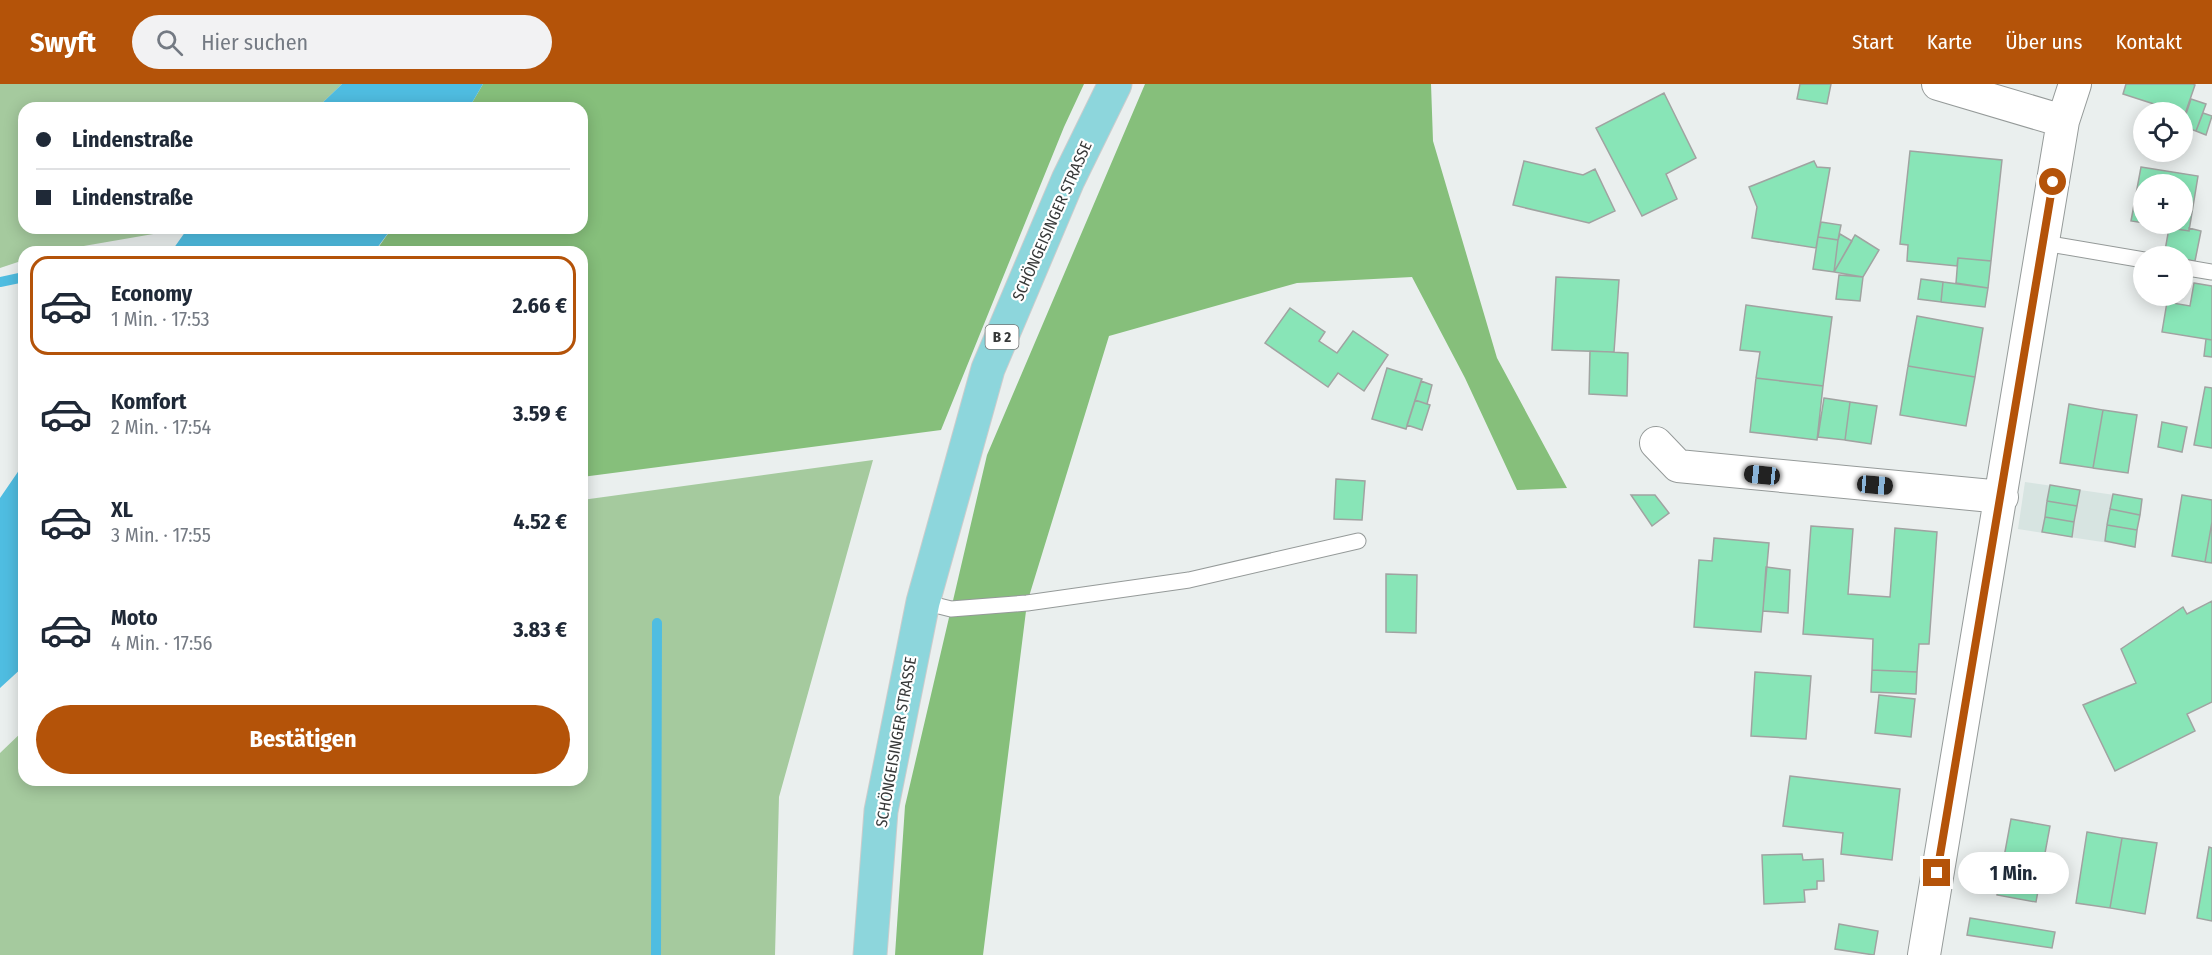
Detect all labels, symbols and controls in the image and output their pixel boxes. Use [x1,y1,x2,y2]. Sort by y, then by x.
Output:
search box [132,15,552,69]
text: Swyft [30,26,96,59]
icon: search [153,26,186,59]
text: Hier suchen [201,29,308,56]
text: Start [1852,29,1894,55]
text: Karte [1927,29,1972,55]
text: Über uns [2005,29,2082,55]
text: Kontakt [2115,29,2182,55]
map controls [2133,102,2193,306]
button: locate [2133,102,2193,162]
text: Lindenstraße [72,126,193,153]
street label: SCHÖNGEISINGER STRASSE [1008,138,1096,304]
route start [2039,168,2066,195]
button: + [2133,174,2193,234]
text: Lindenstraße [72,184,193,211]
button: − [2133,246,2193,306]
icon: car [39,279,93,333]
text: Economy [111,280,192,307]
text: 2.66 € [513,292,567,319]
text: 1 Min. · 17:53 [111,307,209,331]
road number: B 2 [986,325,1018,349]
icon: car [39,387,93,441]
text: Komfort [111,388,186,415]
text: 3.59 € [513,400,567,427]
text: 2 Min. · 17:54 [111,415,211,439]
car [1743,464,1781,486]
car [1856,474,1894,496]
icon: car [39,495,93,549]
text: XL [111,496,133,523]
text: 4.52 € [513,508,567,535]
text: 3 Min. · 17:55 [111,523,211,547]
icon: car [39,603,93,657]
text: Moto [111,604,158,631]
text: 3.83 € [513,616,567,643]
text: 4 Min. · 17:56 [111,631,212,655]
street label: SCHÖNGEISINGER STRASSE [872,655,920,829]
button: Bestätigen [36,705,570,774]
callout: 1 Min. [1958,852,2069,894]
route end [1923,859,1950,886]
text: 1 Min. [1990,861,2037,885]

